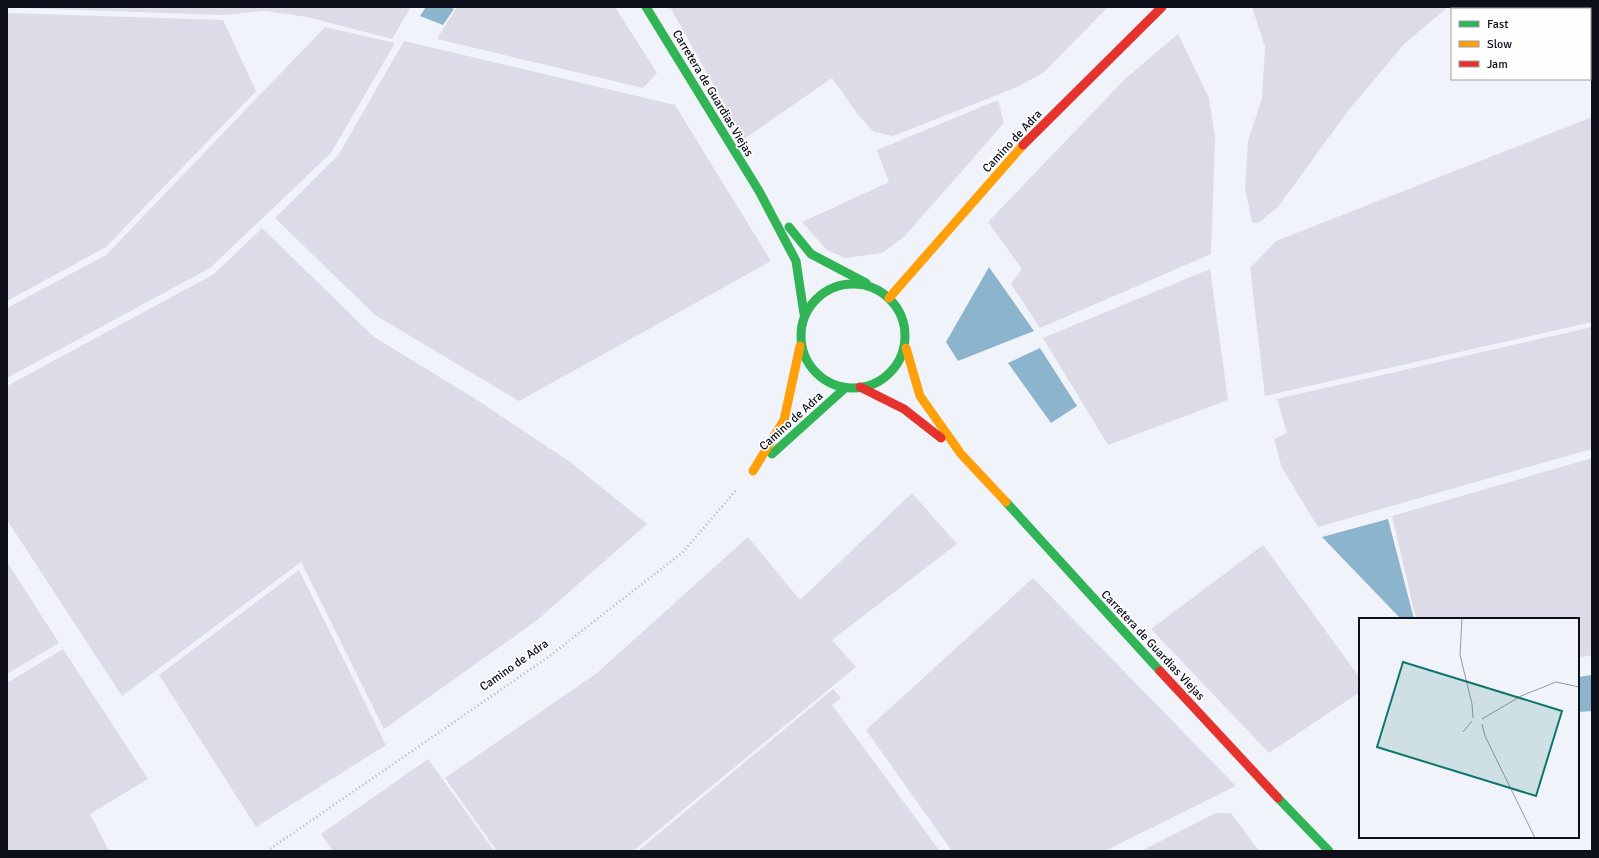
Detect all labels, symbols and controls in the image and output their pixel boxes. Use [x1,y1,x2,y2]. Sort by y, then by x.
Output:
legend [1451,8,1591,80]
text: Fast [1487,17,1508,32]
street label: Carretera de Guardias Viejas [669,27,756,159]
text: Slow [1487,37,1512,52]
text: Jam [1487,57,1508,72]
street label: Camino de Adra [979,107,1045,176]
street label: Camino de Adra [756,389,826,454]
street label: Carretera de Guardias Viejas [1098,587,1208,704]
inset map [1359,618,1579,838]
street label: Camino de Adra [477,636,552,695]

